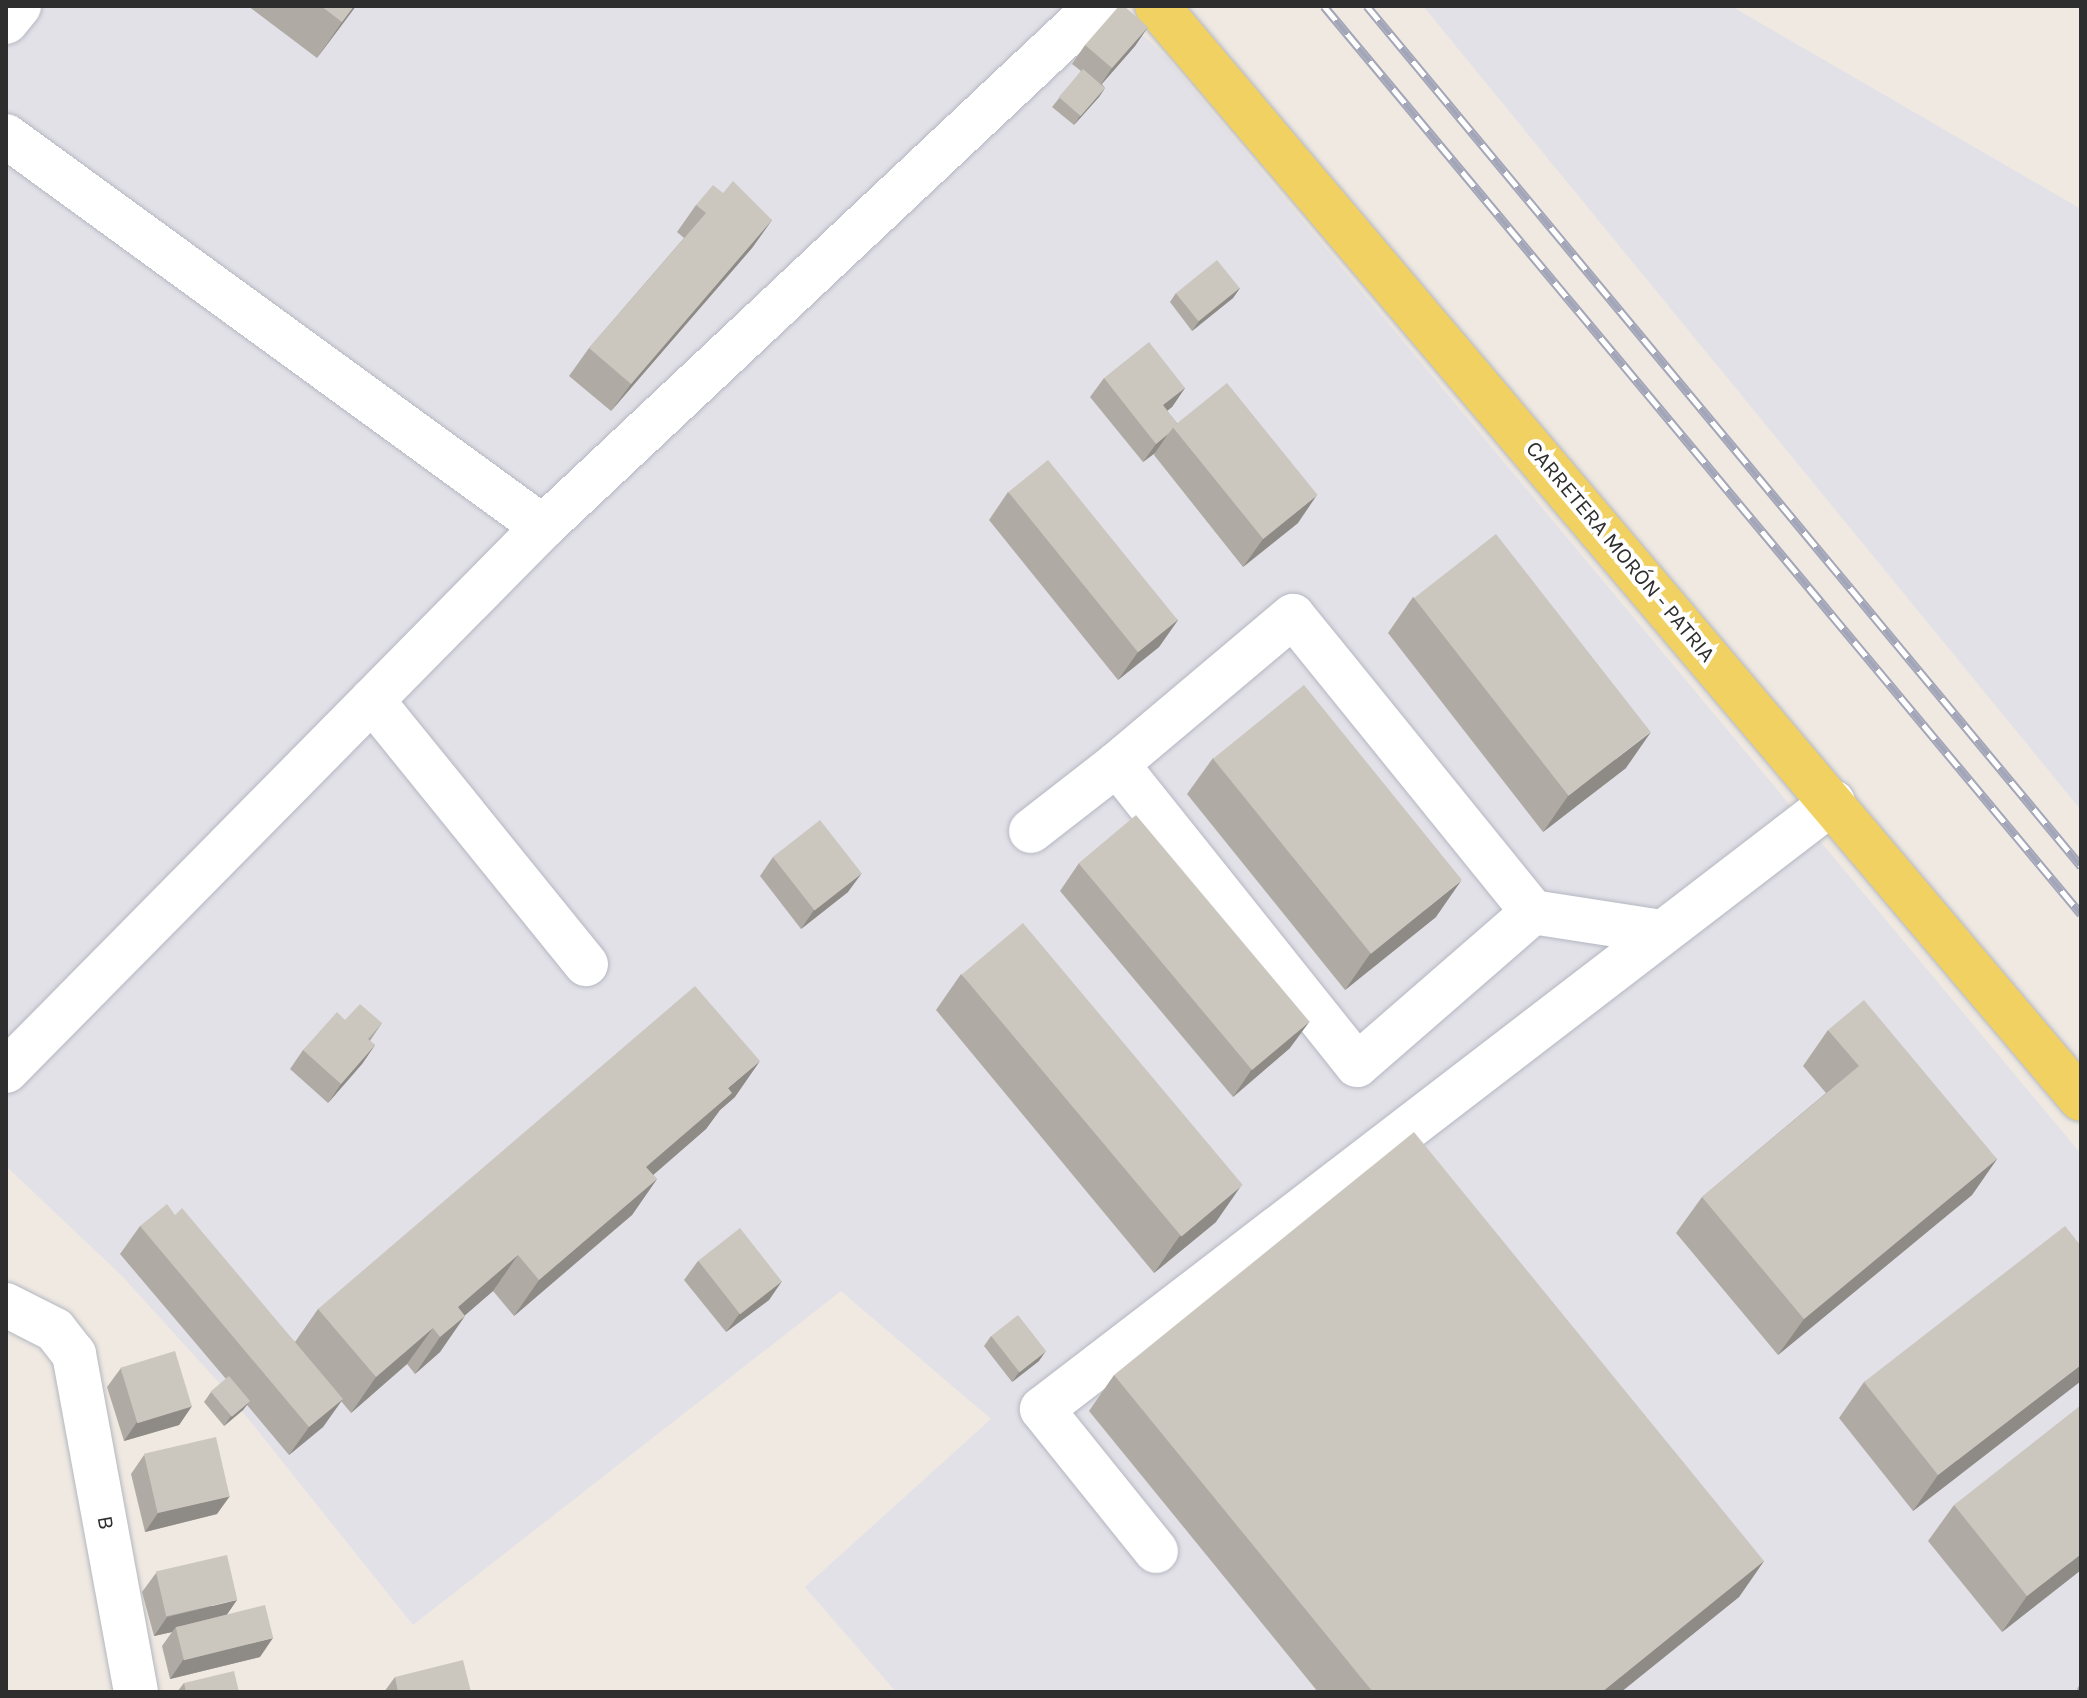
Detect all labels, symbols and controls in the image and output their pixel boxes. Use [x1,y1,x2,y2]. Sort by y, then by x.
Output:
street label: CARRETERA MORÓN - PATRIA [1520,436,1720,668]
street label: B [91,1514,119,1532]

